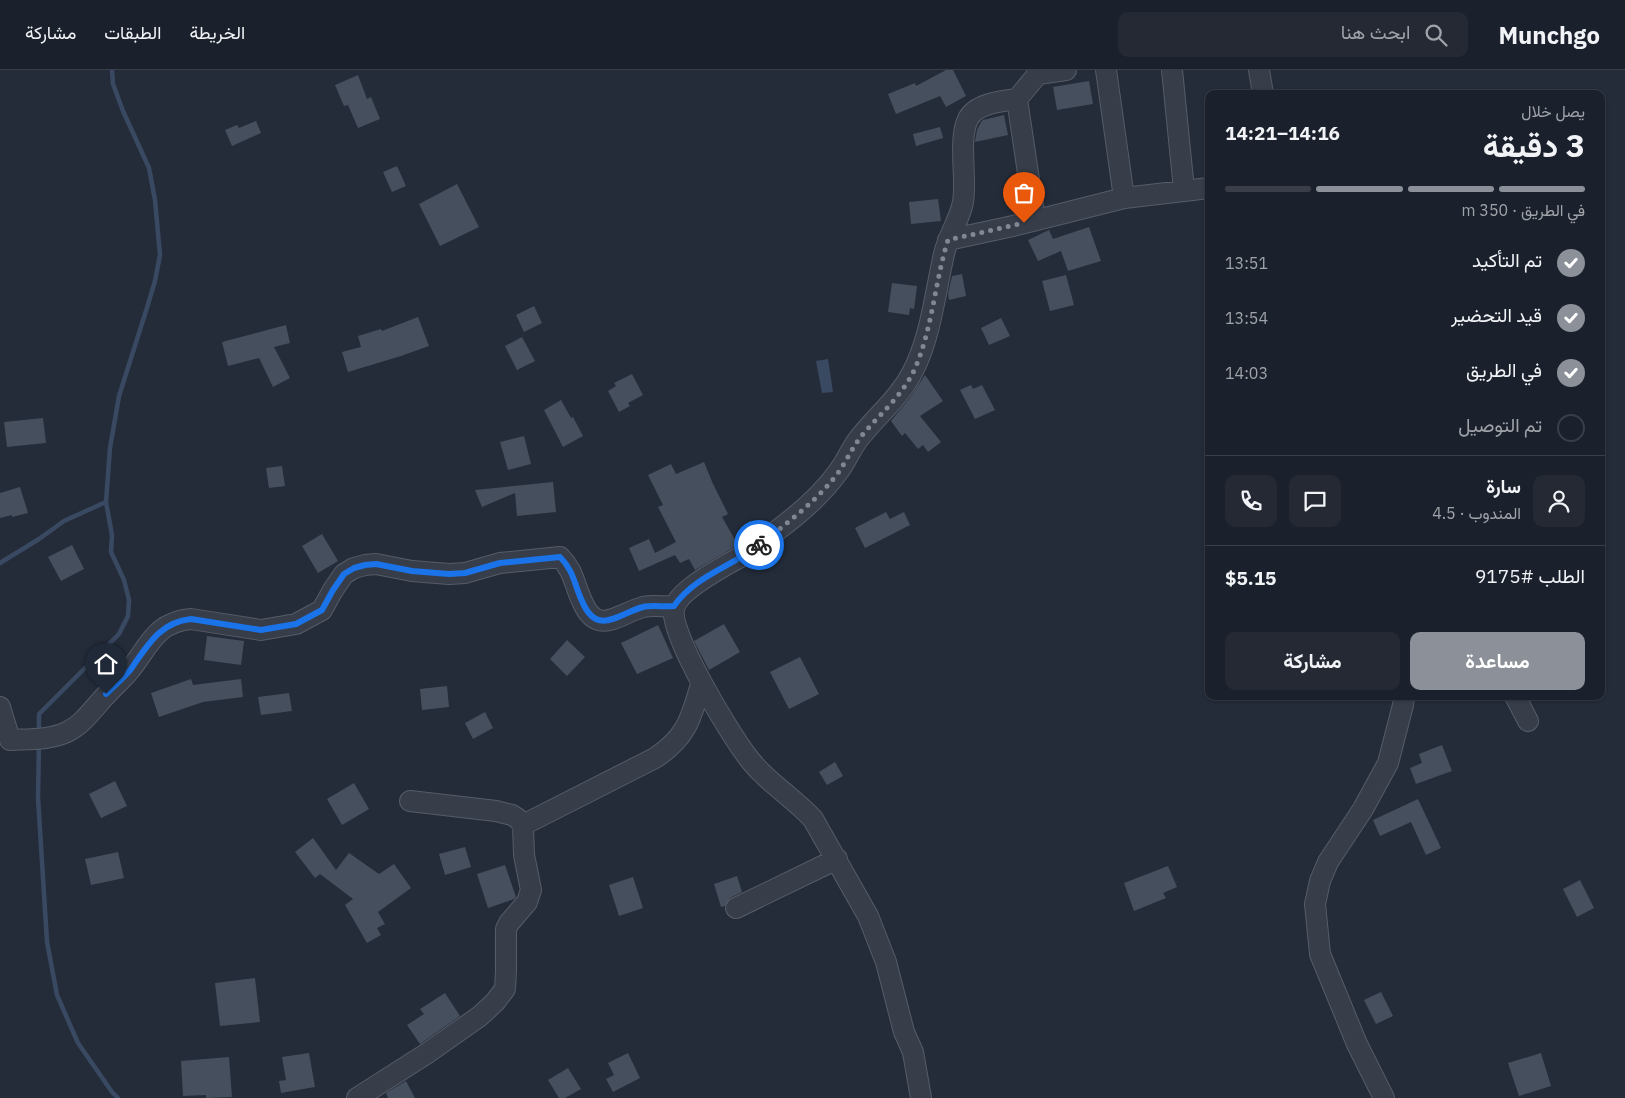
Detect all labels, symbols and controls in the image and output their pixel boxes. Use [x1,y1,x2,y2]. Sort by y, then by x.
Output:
search box [1118,12,1468,57]
text: Munchgo [1498,19,1600,51]
text: ابحث هنا [1341,20,1410,44]
text: مشاركة [25,21,76,44]
text: الطبقات [104,21,161,44]
text: الخريطة [189,21,245,44]
icon: search [1422,21,1450,49]
text: يصل خلال [1521,101,1585,121]
text: 14:16–14:21 [1225,121,1340,145]
text: 3 دقيقة [1483,124,1585,166]
pin [1003,172,1045,223]
icon: bag [1010,179,1038,207]
text: في الطريق · 350 m [1462,200,1585,220]
text: تم التأكيد [1472,248,1542,272]
icon: check [1557,249,1585,277]
text: 13:51 [1225,253,1268,273]
text: قيد التحضير [1451,303,1542,327]
icon: check [1557,304,1585,332]
text: 13:54 [1225,308,1268,328]
text: في الطريق [1466,358,1542,382]
icon: check [1557,359,1585,387]
text: 14:03 [1225,363,1268,383]
text: تم التوصيل [1458,413,1542,437]
text: سارة [1486,474,1521,498]
button: phone [1225,475,1277,527]
button: chat [1289,475,1341,527]
button: person [1533,475,1585,527]
text: المندوب · 4.5 [1432,503,1521,523]
courier [734,520,784,570]
icon: bike [745,531,773,559]
text: الطلب #9175 [1475,564,1585,588]
text: $5.15 [1225,566,1277,590]
button: مشاركة [1225,632,1400,690]
button: مساعدة [1410,632,1585,690]
pin [85,643,127,694]
icon: home [92,650,120,678]

